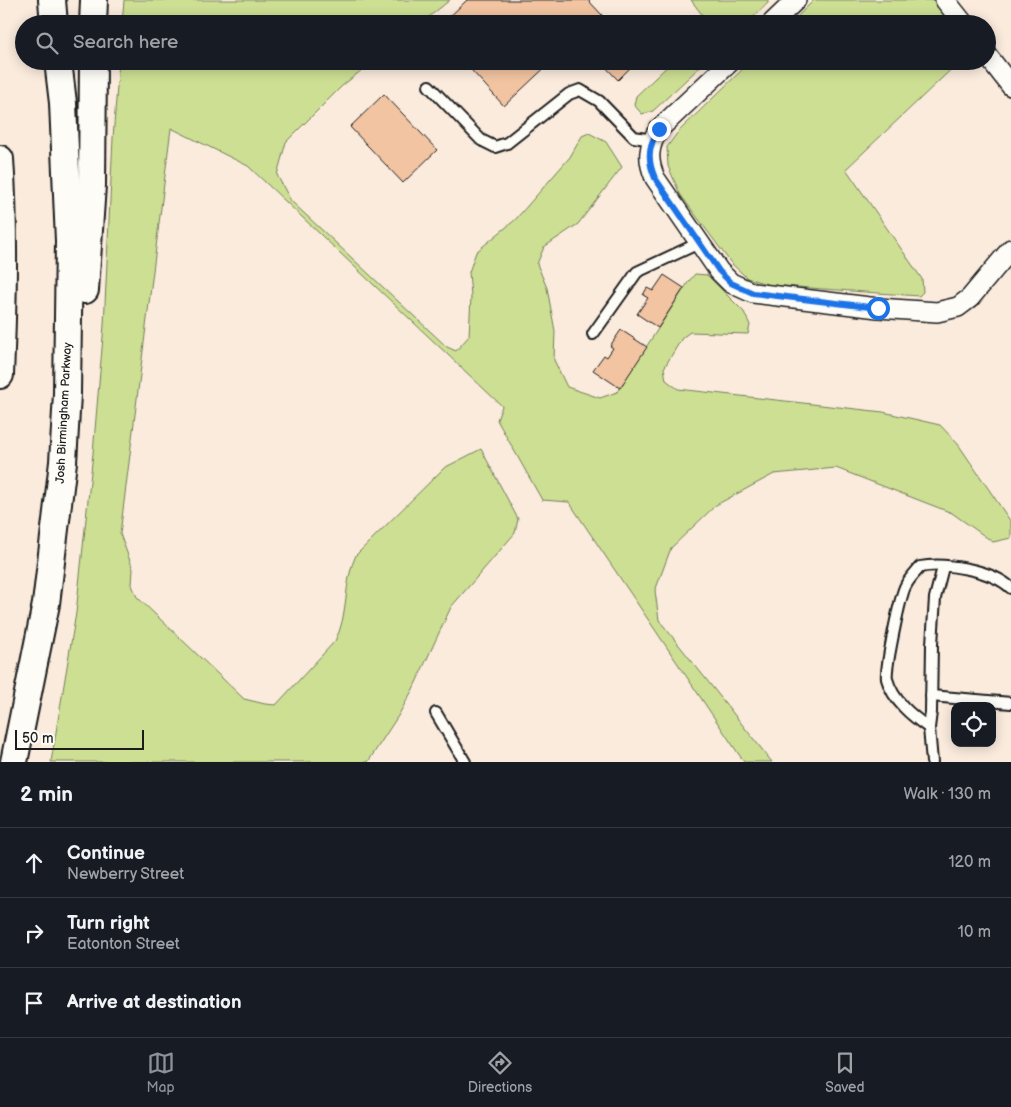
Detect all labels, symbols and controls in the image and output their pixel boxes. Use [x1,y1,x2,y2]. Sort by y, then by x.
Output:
search box [15,15,996,70]
icon: search [33,29,61,57]
text: Search here [73,31,178,54]
route end [648,118,671,141]
route start [867,297,890,320]
street label: Josh Birmingham Parkway [53,341,75,484]
map controls [951,702,996,747]
button: locate [951,702,996,747]
scale bar [15,727,144,750]
text: 50 m [22,730,54,747]
text: 2 min [20,782,73,807]
text: Walk · 130 m [903,785,991,804]
text: Continue [67,842,145,865]
icon: ahead [20,849,48,877]
text: 120 m [948,853,991,872]
text: Newberry Street [67,865,184,884]
text: Turn right [67,912,150,935]
icon: right [20,919,48,947]
text: 10 m [958,923,991,942]
text: Eatonton Street [67,935,180,954]
icon: arrive [20,989,48,1017]
text: Arrive at destination [67,991,242,1014]
tab: Map [147,1049,175,1096]
tab: Directions [468,1049,532,1096]
tab: Saved [825,1049,864,1096]

